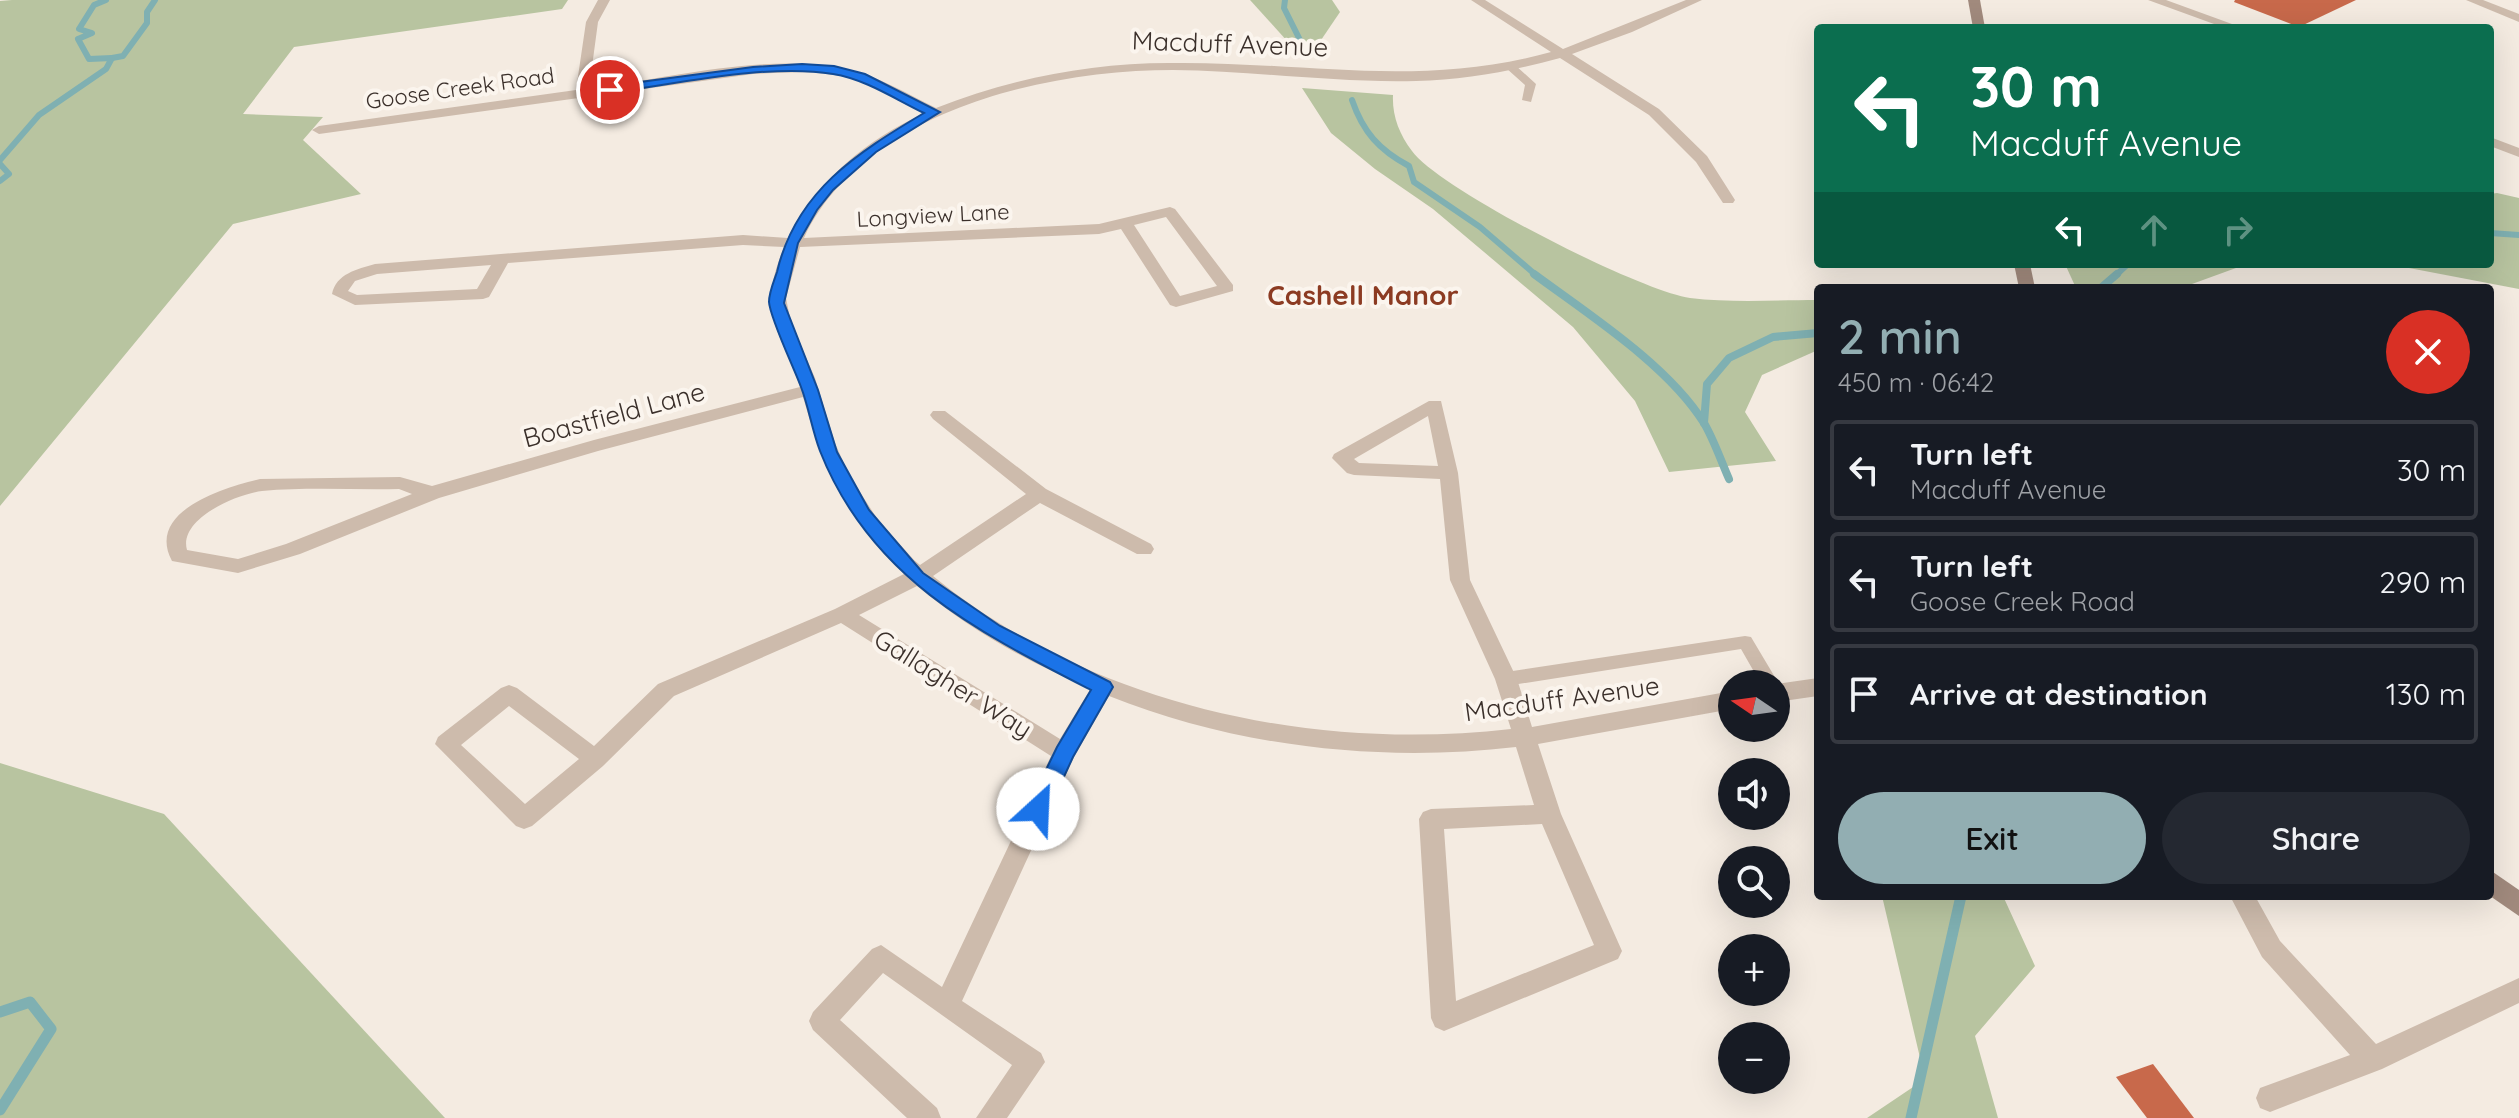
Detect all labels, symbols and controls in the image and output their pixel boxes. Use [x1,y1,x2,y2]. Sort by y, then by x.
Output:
street label: Macduff Avenue [1131,24,1329,63]
text: 30 m [1970,51,2102,121]
pin [576,56,644,124]
icon: left [1838,56,1942,160]
street label: Goose Creek Road [364,61,556,115]
icon: arrive [588,68,632,112]
text: Macduff Avenue [1970,120,2242,165]
street label: Longview Lane [856,197,1010,233]
icon: left [2048,208,2092,252]
icon: ahead [2132,208,2176,252]
icon: right [2216,208,2260,252]
district label: Cashell Manor [1267,277,1459,312]
text: 2 min [1838,306,1962,366]
button: close [2386,310,2470,394]
text: 450 m · 06:42 [1838,366,1994,399]
street label: Boastfield Lane [519,374,708,455]
text: Turn left [1910,435,2033,473]
icon: left [1842,448,1886,492]
text: 30 m [2397,451,2466,489]
text: Macduff Avenue [1910,473,2106,506]
text: Turn left [1910,547,2033,585]
icon: left [1842,560,1886,604]
text: 290 m [2379,563,2466,601]
text: Goose Creek Road [1910,585,2135,618]
street label: Gallagher Way [868,622,1038,745]
street label: Macduff Avenue [1462,668,1661,729]
north arrow [1718,670,1790,742]
map controls [1718,670,1790,1094]
icon: arrive [1842,672,1886,716]
text: Arrive at destination [1910,675,2208,713]
text: 130 m [2386,675,2466,713]
button: sound [1718,758,1790,830]
position arrow [996,767,1080,851]
button: Exit [1838,792,2146,884]
button: Share [2162,792,2470,884]
button: search [1718,846,1790,918]
button: + [1718,934,1790,1006]
button: − [1718,1022,1790,1094]

